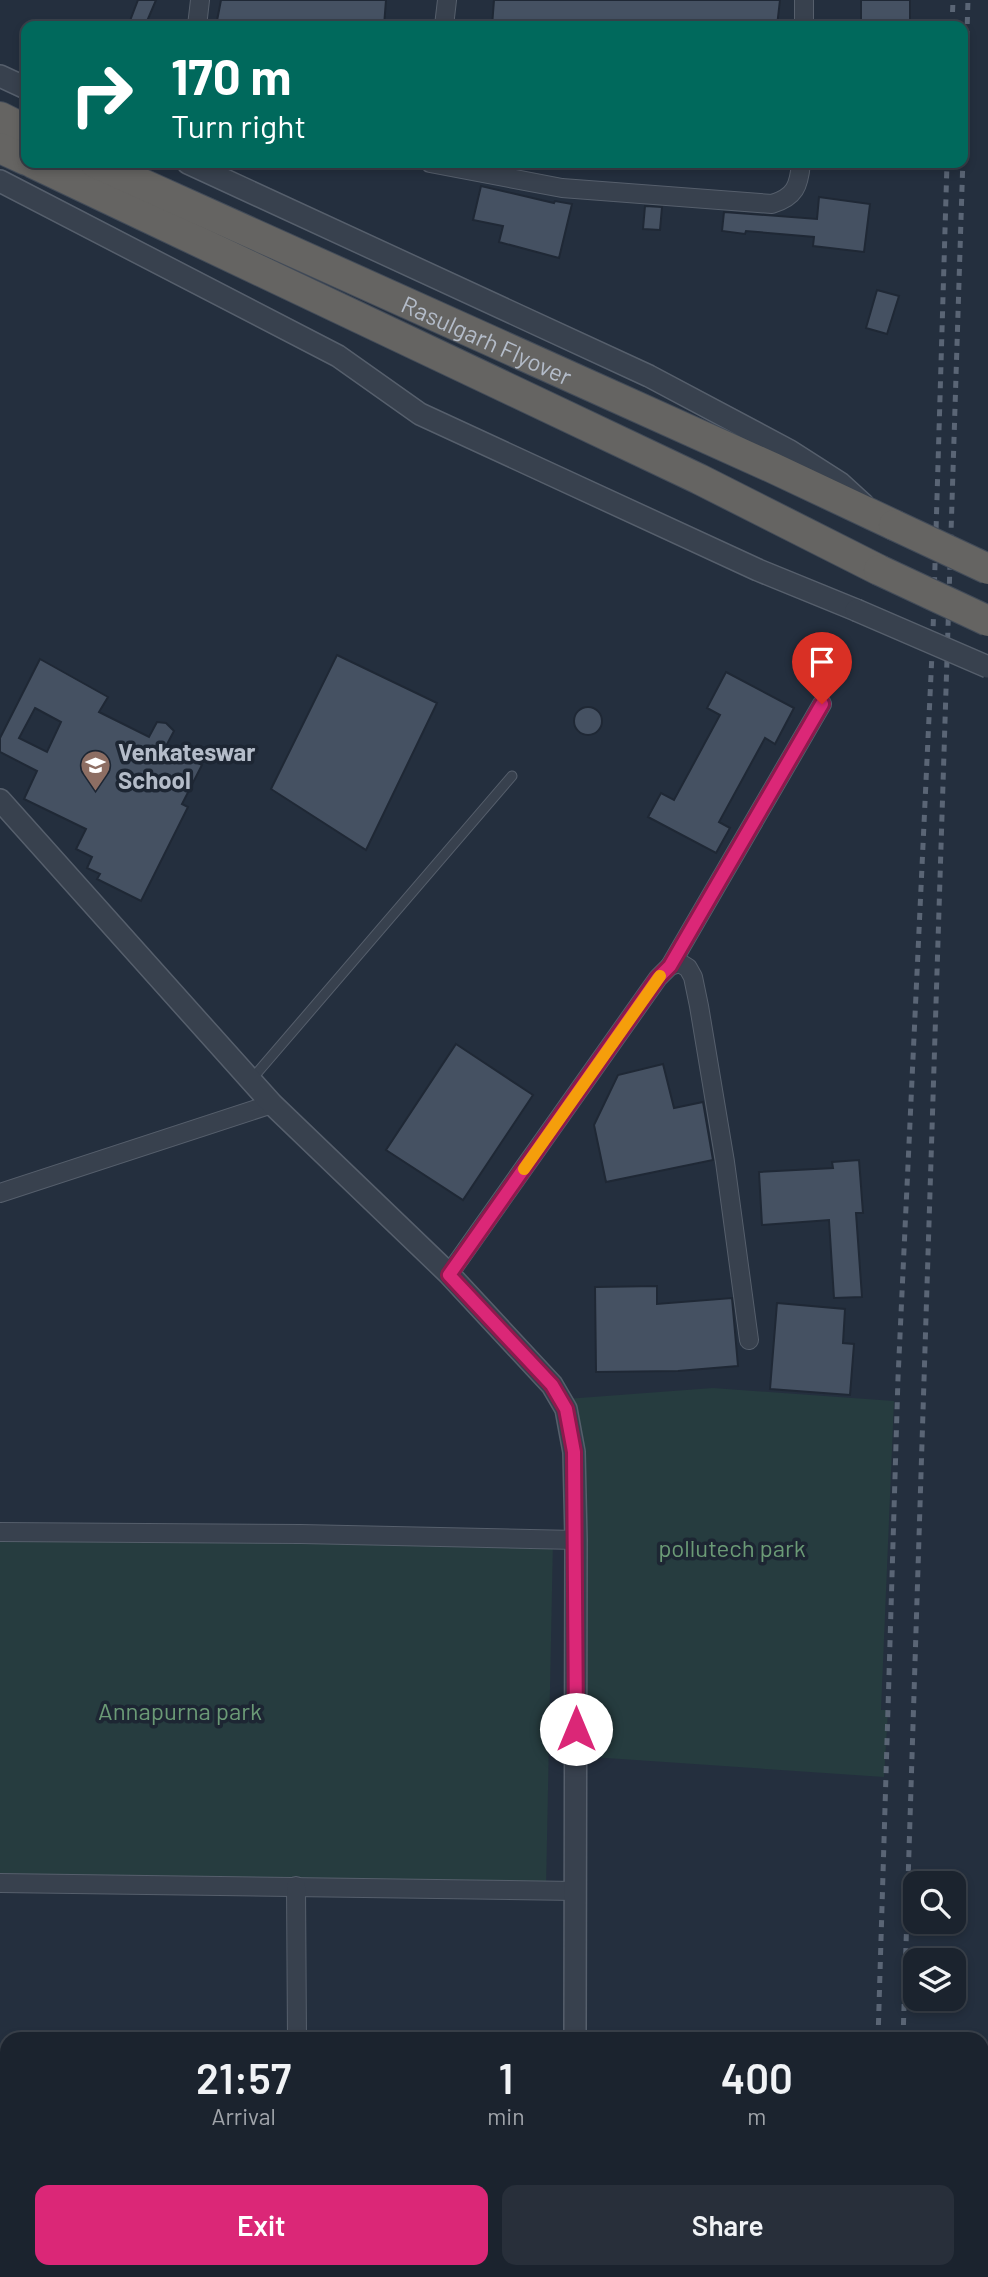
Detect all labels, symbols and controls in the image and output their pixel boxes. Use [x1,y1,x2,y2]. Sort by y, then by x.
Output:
text: 170 m [171,46,291,105]
icon: right [56,49,147,140]
text: Turn right [171,106,306,144]
street label: Rasulgarh Flyover [398,288,577,390]
pin [792,632,852,704]
icon: arrive [803,643,841,681]
place label: Venkateswar School [118,737,255,794]
school or university icon: Venkateswar School [78,748,112,792]
park label: pollutech park [658,1533,806,1562]
position arrow [539,1692,613,1766]
park label: Annapurna park [98,1696,262,1725]
map controls [903,1871,966,2011]
button: search [903,1871,966,1934]
button: layers [903,1948,966,2011]
text: 21:57 [196,2052,291,2102]
text: 1 [499,2052,513,2102]
text: 400 [721,2052,793,2102]
text: Arrival [212,2102,276,2130]
text: min [487,2102,525,2130]
text: m [747,2102,766,2130]
button: Exit [35,2185,488,2265]
button: Share [502,2185,954,2265]

